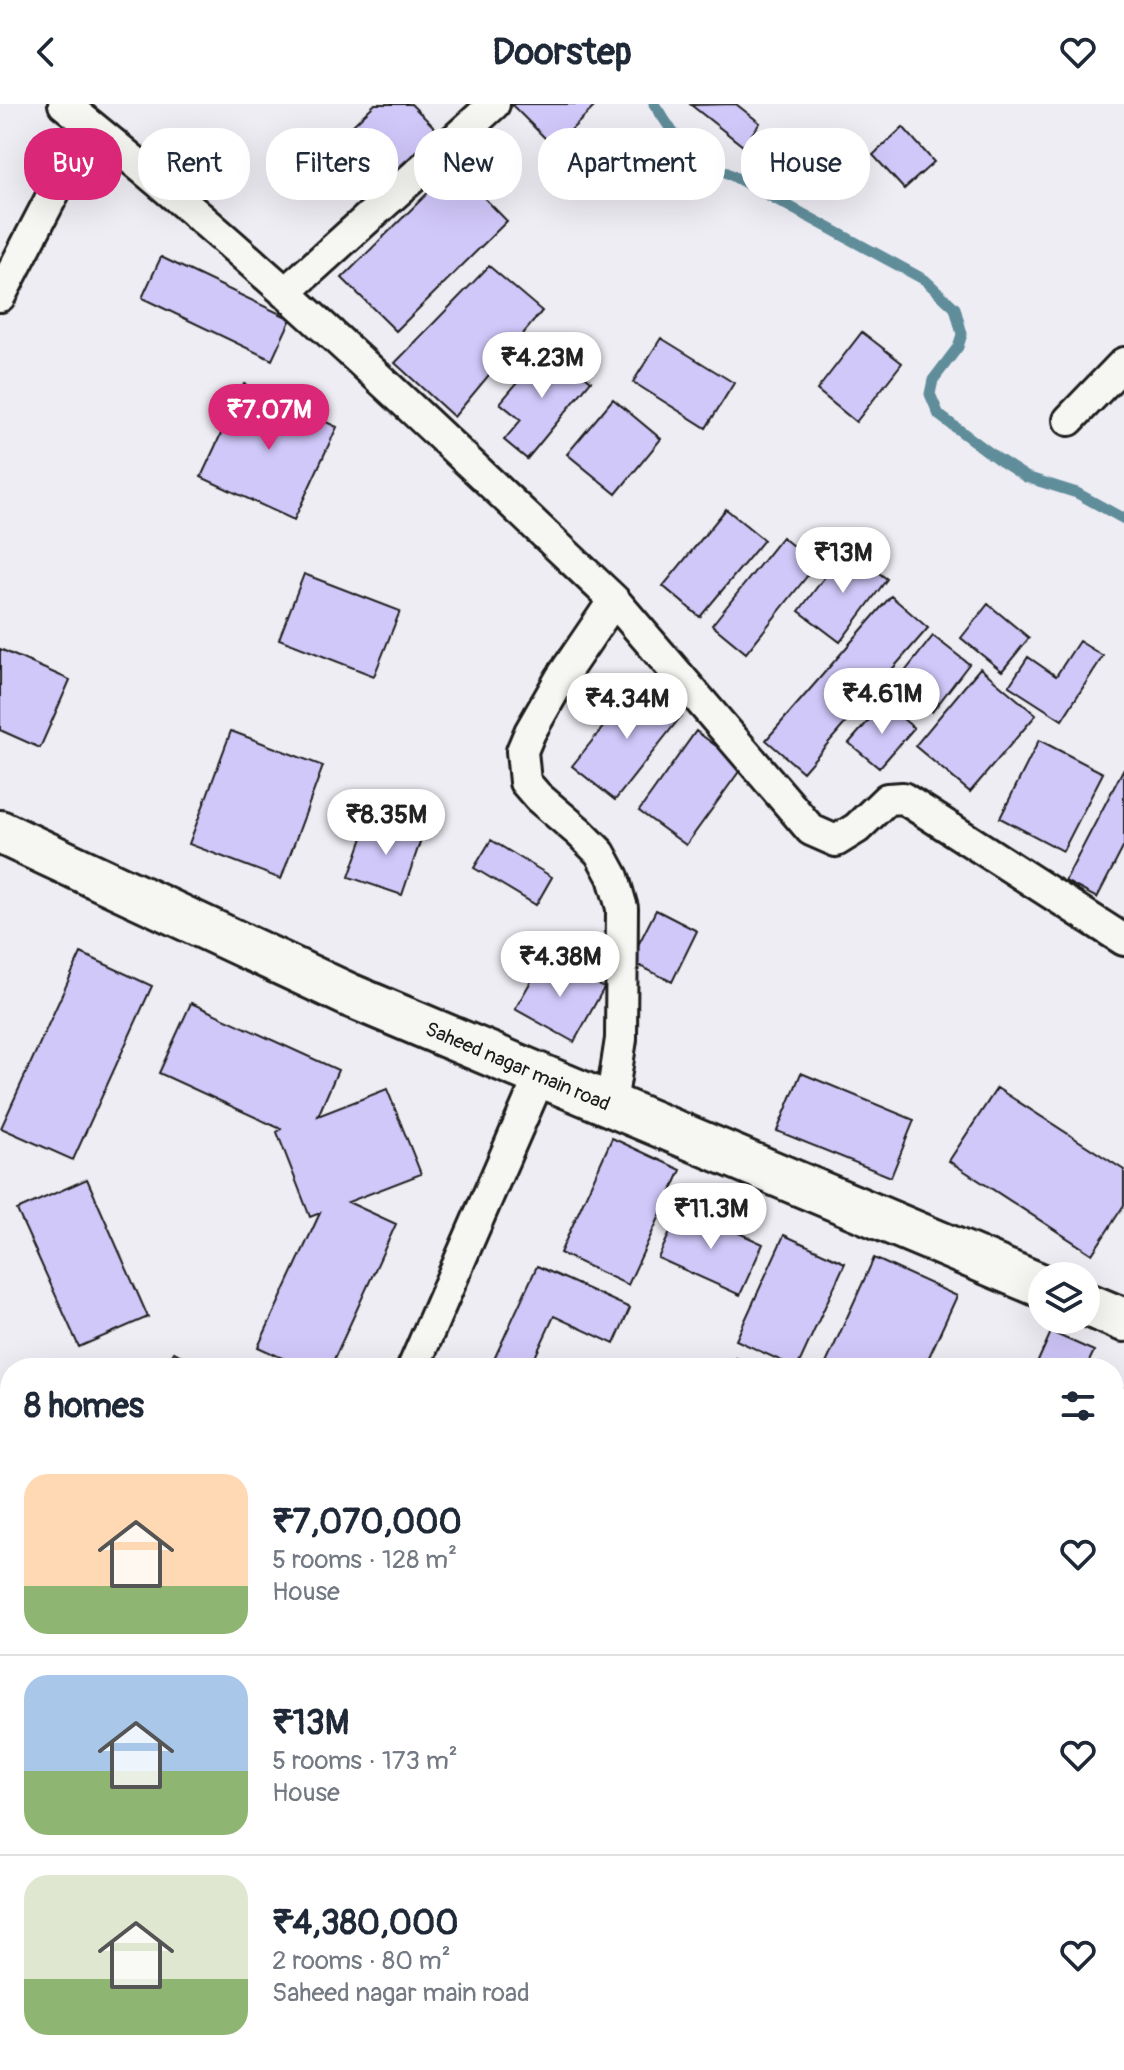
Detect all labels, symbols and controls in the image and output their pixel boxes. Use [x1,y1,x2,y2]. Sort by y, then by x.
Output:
icon: back [24,30,68,74]
text: Doorstep [492,30,632,75]
icon: heart [1056,30,1100,74]
chip: Buy [24,128,122,200]
chip: Rent [138,128,250,200]
chip: Filters [266,128,398,200]
chip: New [414,128,522,200]
chip: Apartment [538,128,725,200]
chip: House [741,128,870,200]
pin: ₹4.23M [477,332,607,400]
text: ₹4.23M [500,342,584,374]
pin: ₹7.07M [204,384,334,452]
text: ₹7.07M [226,394,312,426]
pin: ₹13M [796,527,890,595]
text: ₹13M [814,537,873,569]
pin: ₹4.61M [817,668,947,736]
pin: ₹4.34M [562,673,692,741]
text: ₹4.61M [842,678,922,710]
text: ₹4.34M [585,683,669,715]
pin: ₹8.35M [321,789,451,857]
text: ₹8.35M [345,799,427,831]
pin: ₹4.38M [495,931,625,999]
text: ₹4.38M [519,941,601,973]
street label: Saheed nagar main road [422,1016,614,1117]
pin: ₹11.3M [646,1183,776,1251]
text: ₹11.3M [674,1193,748,1225]
map controls [1028,1262,1100,1334]
button: layers [1028,1262,1100,1334]
icon: filters [1056,1384,1100,1428]
text: 8 homes [24,1385,144,1428]
text: ₹7,070,000 [272,1501,462,1544]
icon: home [88,1506,184,1602]
icon: heart [1056,1532,1100,1576]
text: 5 rooms · 128 m² [272,1544,457,1576]
text: House [272,1576,340,1608]
text: ₹13M [272,1702,349,1745]
icon: home [88,1707,184,1803]
icon: heart [1056,1733,1100,1777]
text: 5 rooms · 173 m² [272,1745,458,1777]
text: House [272,1777,340,1809]
text: ₹4,380,000 [272,1902,458,1945]
icon: home [88,1907,184,2003]
icon: heart [1056,1933,1100,1977]
text: 2 rooms · 80 m² [272,1945,451,1977]
text: Saheed nagar main road [272,1977,530,2009]

